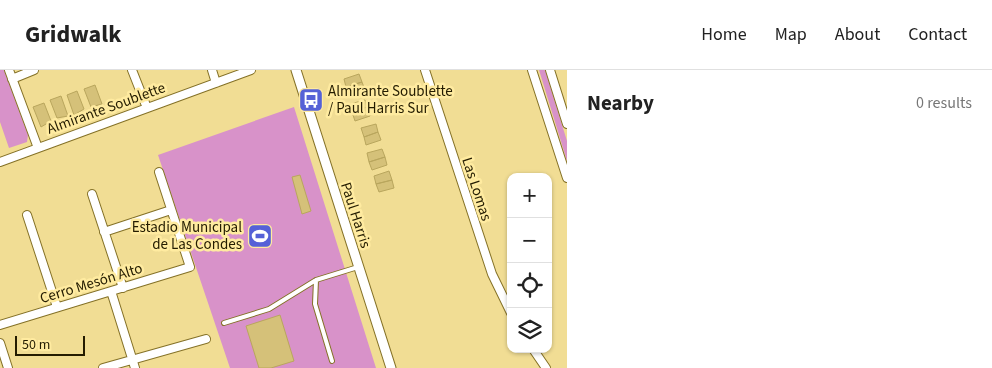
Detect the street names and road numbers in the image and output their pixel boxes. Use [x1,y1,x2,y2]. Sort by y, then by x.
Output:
street label: Almirante Soublette [44,77,168,140]
street label: Las Lomas [456,155,497,224]
street label: Paul Harris [335,180,376,251]
street label: Cerro Mesón Alto [37,258,145,309]

